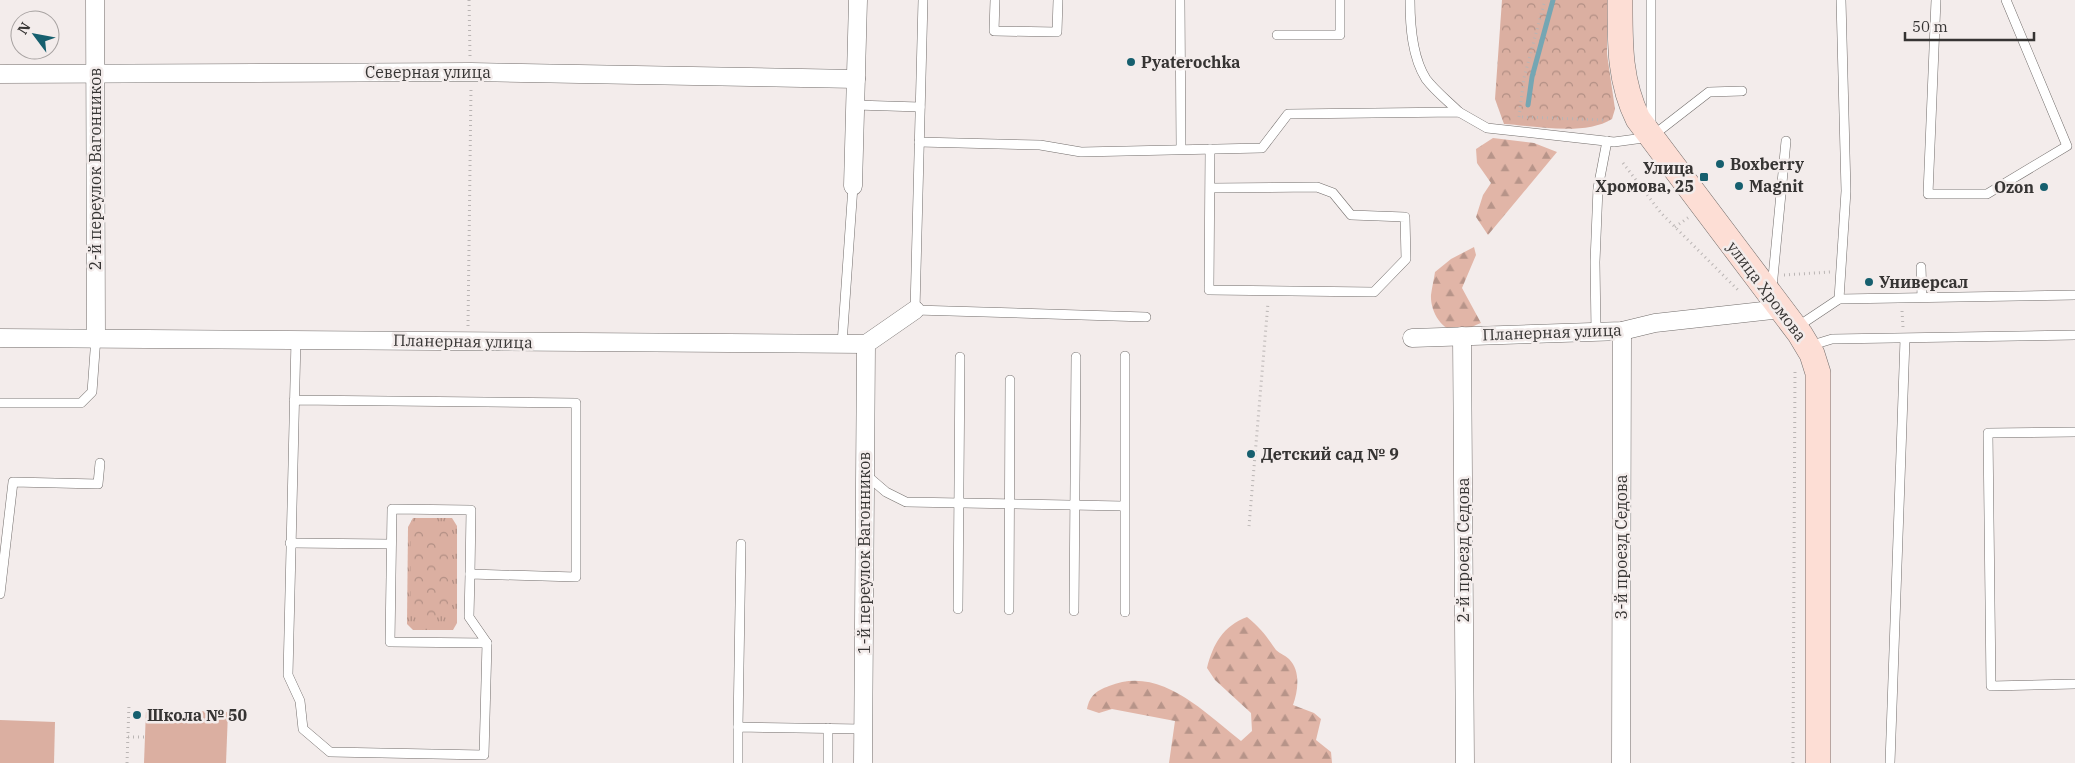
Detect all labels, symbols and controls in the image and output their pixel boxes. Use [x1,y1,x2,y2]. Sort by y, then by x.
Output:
north arrow [10,10,60,60]
scale bar [1905,10,2034,42]
text: 50 m [1912,17,1948,36]
text: N [13,19,35,38]
place label: Pyaterochka [1141,52,1241,72]
marker: Pyaterochka [1125,56,1137,68]
street label: Северная улица [365,62,491,82]
street label: 2-й переулок Вагонников [85,68,105,270]
place label: Boxberry [1730,154,1805,174]
place label: Улица Хромова, 25 [1595,158,1694,196]
marker: Boxberry [1714,158,1726,170]
marker: Улица Хромова, 25 [1698,171,1710,183]
place label: Magnit [1749,176,1804,196]
place label: Ozon [1994,177,2034,197]
marker: Magnit [1733,180,1745,192]
marker: Ozon [2038,181,2050,193]
street label: улица Хромова [1723,237,1811,345]
place label: Универсал [1879,272,1968,292]
marker: Универсал [1863,276,1875,288]
street label: Планерная улица [1482,320,1622,344]
street label: Планерная улица [393,330,533,352]
place label: Детский сад № 9 [1261,444,1399,464]
marker: Детский сад № 9 [1245,448,1257,460]
street label: 1-й переулок Вагонников [854,452,874,654]
street label: 3-й проезд Седова [1611,474,1631,619]
street label: 2-й проезд Седова [1453,477,1473,622]
place label: Школа № 50 [147,705,248,725]
marker: Школа № 50 [131,709,143,721]

